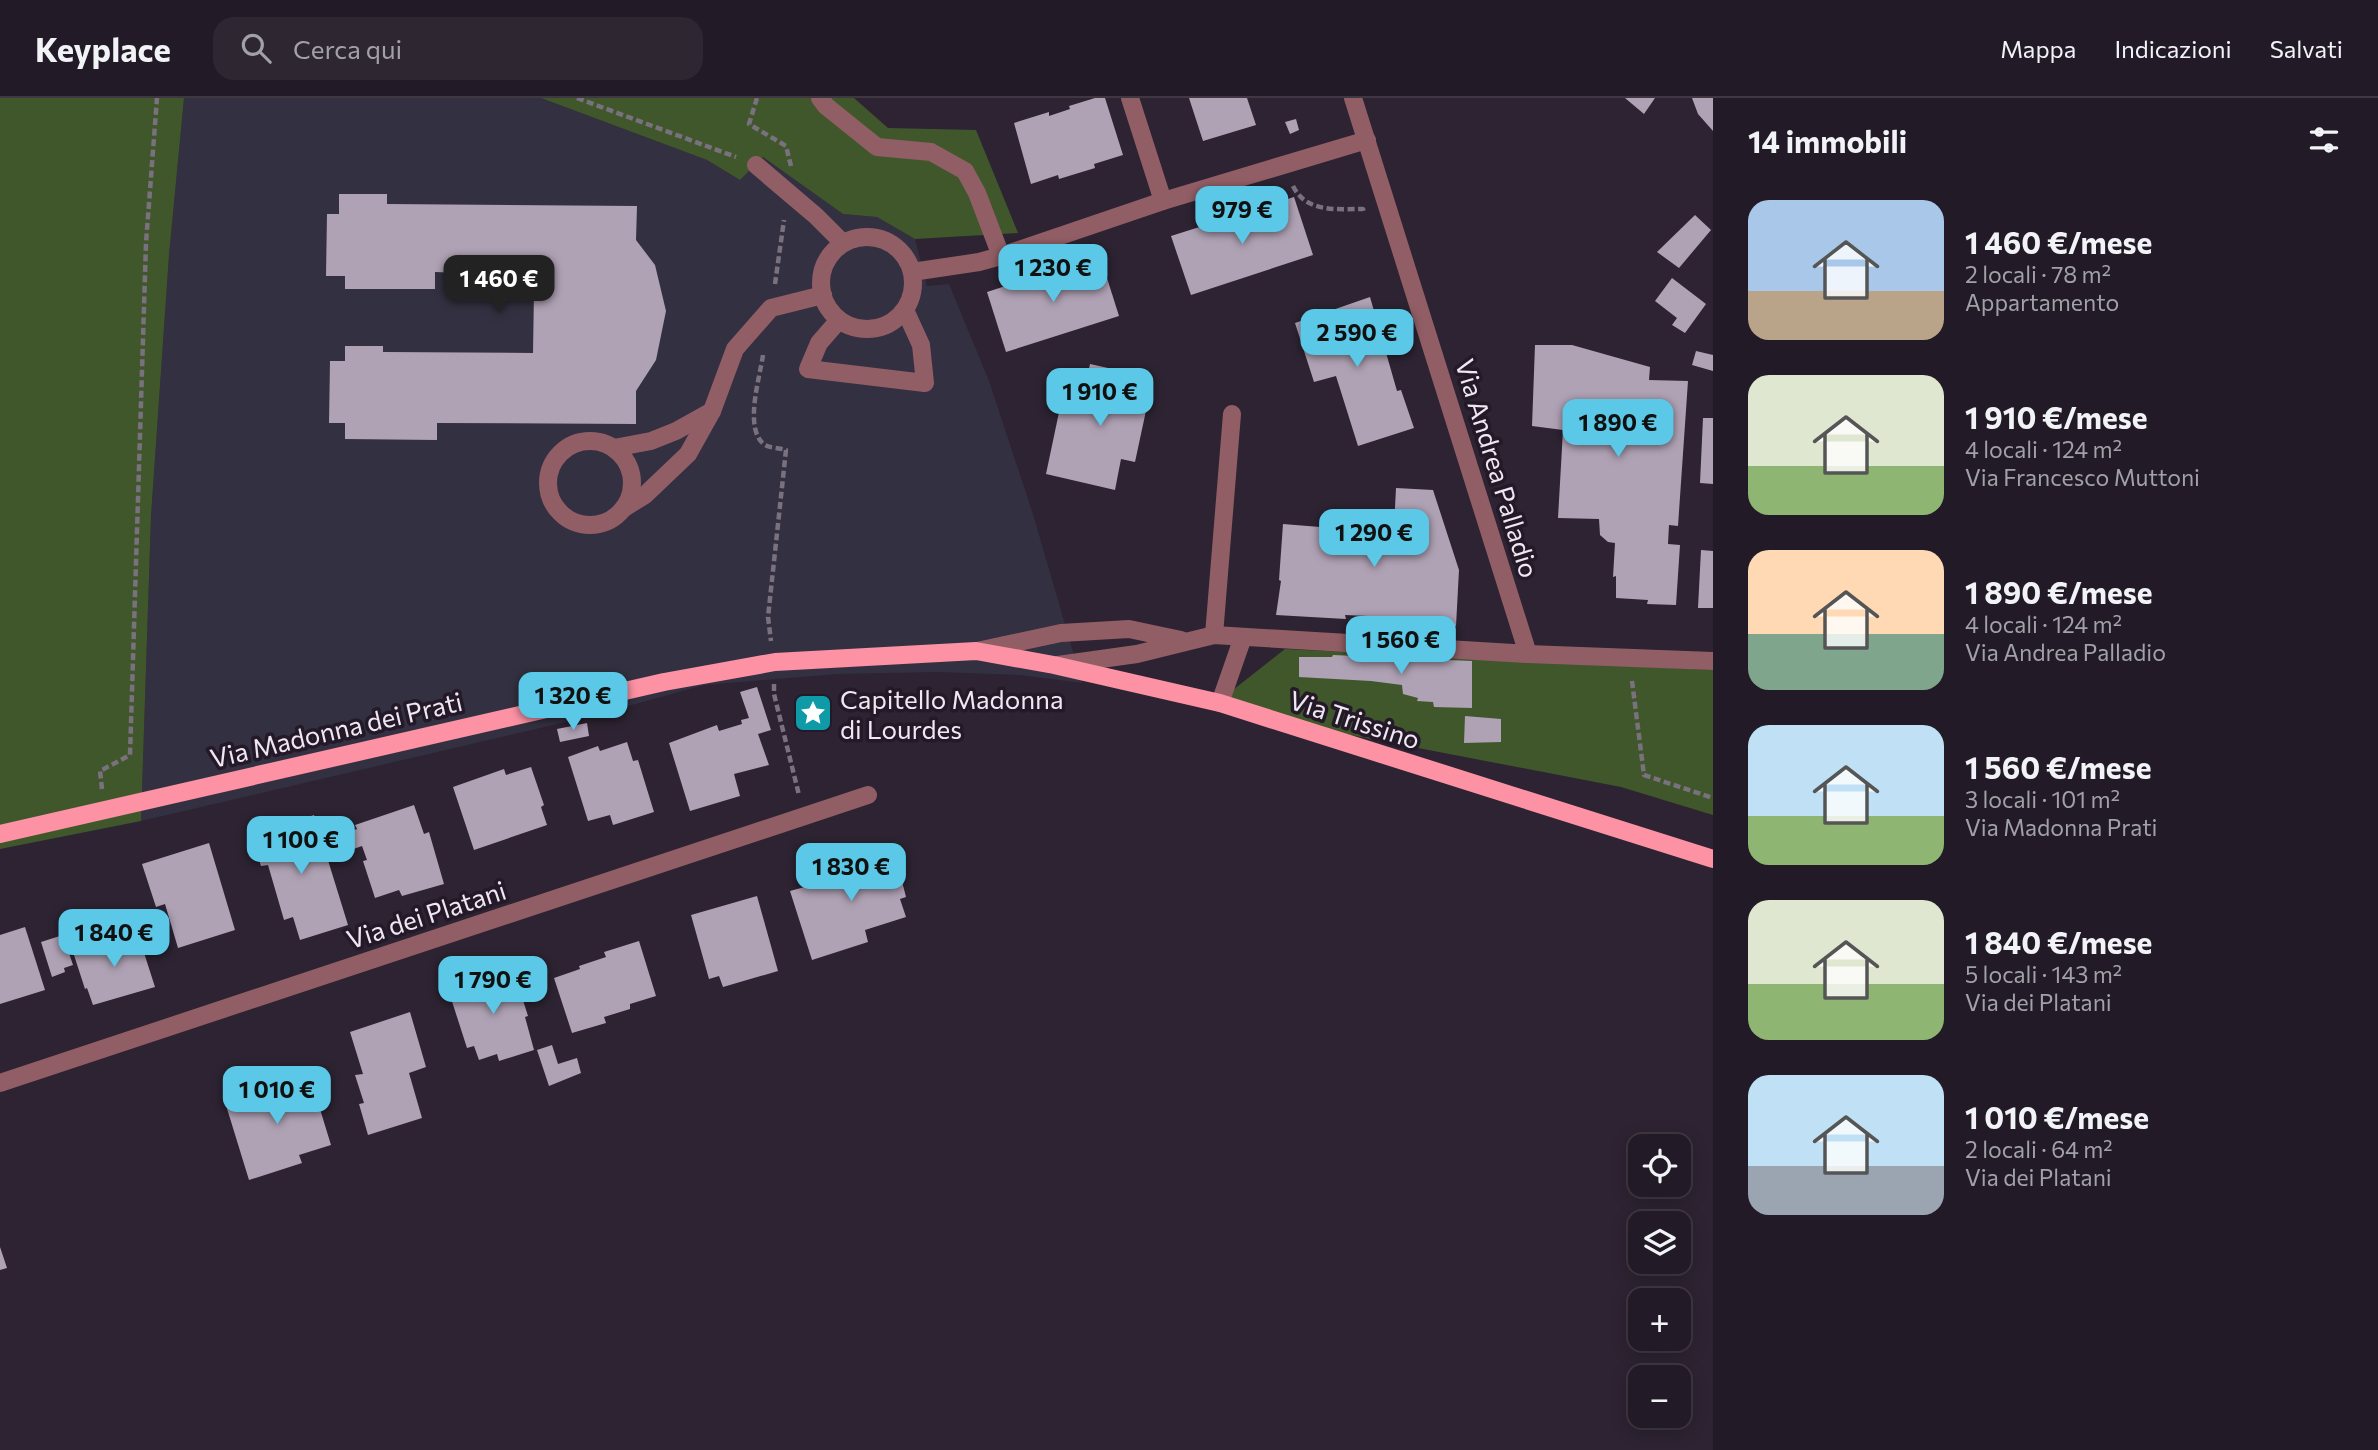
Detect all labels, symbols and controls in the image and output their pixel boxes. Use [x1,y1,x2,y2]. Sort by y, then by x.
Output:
search box [213,17,703,80]
text: Keyplace [35,28,171,69]
icon: search [237,29,275,67]
text: Cerca qui [293,33,402,64]
text: Mappa [2000,34,2076,63]
text: Indicazioni [2114,34,2232,63]
text: Salvati [2270,34,2343,63]
icon: filters [2305,121,2343,159]
text: 14 immobili [1748,122,1907,159]
pin: 979 € [1193,186,1291,246]
text: 979 € [1211,195,1273,223]
text: 1 460 €/mese [1965,223,2152,260]
icon: home [1804,228,1888,312]
pin: 1 230 € [988,244,1118,304]
text: 1 230 € [1014,253,1092,281]
pin: 1 460 € [434,256,564,315]
text: 2 locali · 78 m² [1965,260,2111,288]
text: 1 460 € [460,264,538,292]
text: Appartamento [1965,288,2119,316]
pin: 2 590 € [1292,310,1422,369]
text: 2 590 € [1317,318,1397,346]
street label: Via Andrea Palladio [1450,355,1546,581]
pin: 1 910 € [1035,368,1165,428]
text: 1 910 € [1062,377,1138,405]
text: 1 910 €/mese [1965,398,2148,435]
pin: 1 890 € [1553,400,1683,459]
icon: home [1804,403,1888,487]
text: 1 890 € [1578,408,1658,436]
text: 4 locali · 124 m² [1965,435,2122,463]
text: Via Francesco Muttoni [1965,463,2200,491]
pin: 1 290 € [1309,510,1439,569]
text: 1 290 € [1335,518,1413,546]
text: 1 890 €/mese [1965,573,2153,610]
icon: home [1804,578,1888,662]
text: 4 locali · 124 m² [1965,610,2122,638]
pin: 1 560 € [1336,616,1466,676]
text: 1 560 € [1362,625,1440,653]
text: Via Andrea Palladio [1965,638,2166,666]
pin: 1 320 € [508,672,638,732]
text: 1 320 € [535,681,611,709]
place label: Capitello Madonna di Lourdes [840,683,1064,744]
street label: Via Trissino [1286,683,1424,755]
street label: Via Madonna dei Prati [207,685,465,773]
place icon: Capitello Madonna di Lourdes [792,692,834,734]
text: 1 560 €/mese [1965,748,2151,785]
icon: home [1804,753,1888,837]
text: 3 locali · 101 m² [1965,785,2120,813]
text: Via Madonna Prati [1965,813,2158,841]
pin: 1 100 € [236,816,366,876]
text: 1 100 € [263,825,339,853]
pin: 1 830 € [786,844,916,903]
text: 1 830 € [812,852,890,880]
street label: Via dei Platani [342,874,510,954]
pin: 1 840 € [49,910,179,969]
text: 1 840 € [74,918,154,946]
text: 1 840 €/mese [1965,923,2152,960]
icon: home [1804,928,1888,1012]
pin: 1 790 € [428,956,558,1016]
text: 5 locali · 143 m² [1965,960,2122,988]
text: 1 790 € [454,965,532,993]
text: Via dei Platani [1965,988,2112,1016]
pin: 1 010 € [212,1066,342,1126]
text: 1 010 € [239,1075,315,1103]
text: 1 010 €/mese [1965,1098,2149,1135]
icon: home [1804,1103,1888,1187]
map controls [1628,1134,1691,1428]
button: locate [1628,1134,1691,1197]
text: 2 locali · 64 m² [1965,1135,2113,1163]
text: Via dei Platani [1965,1163,2112,1191]
button: layers [1628,1211,1691,1274]
button: + [1628,1288,1691,1351]
button: − [1628,1365,1691,1428]

